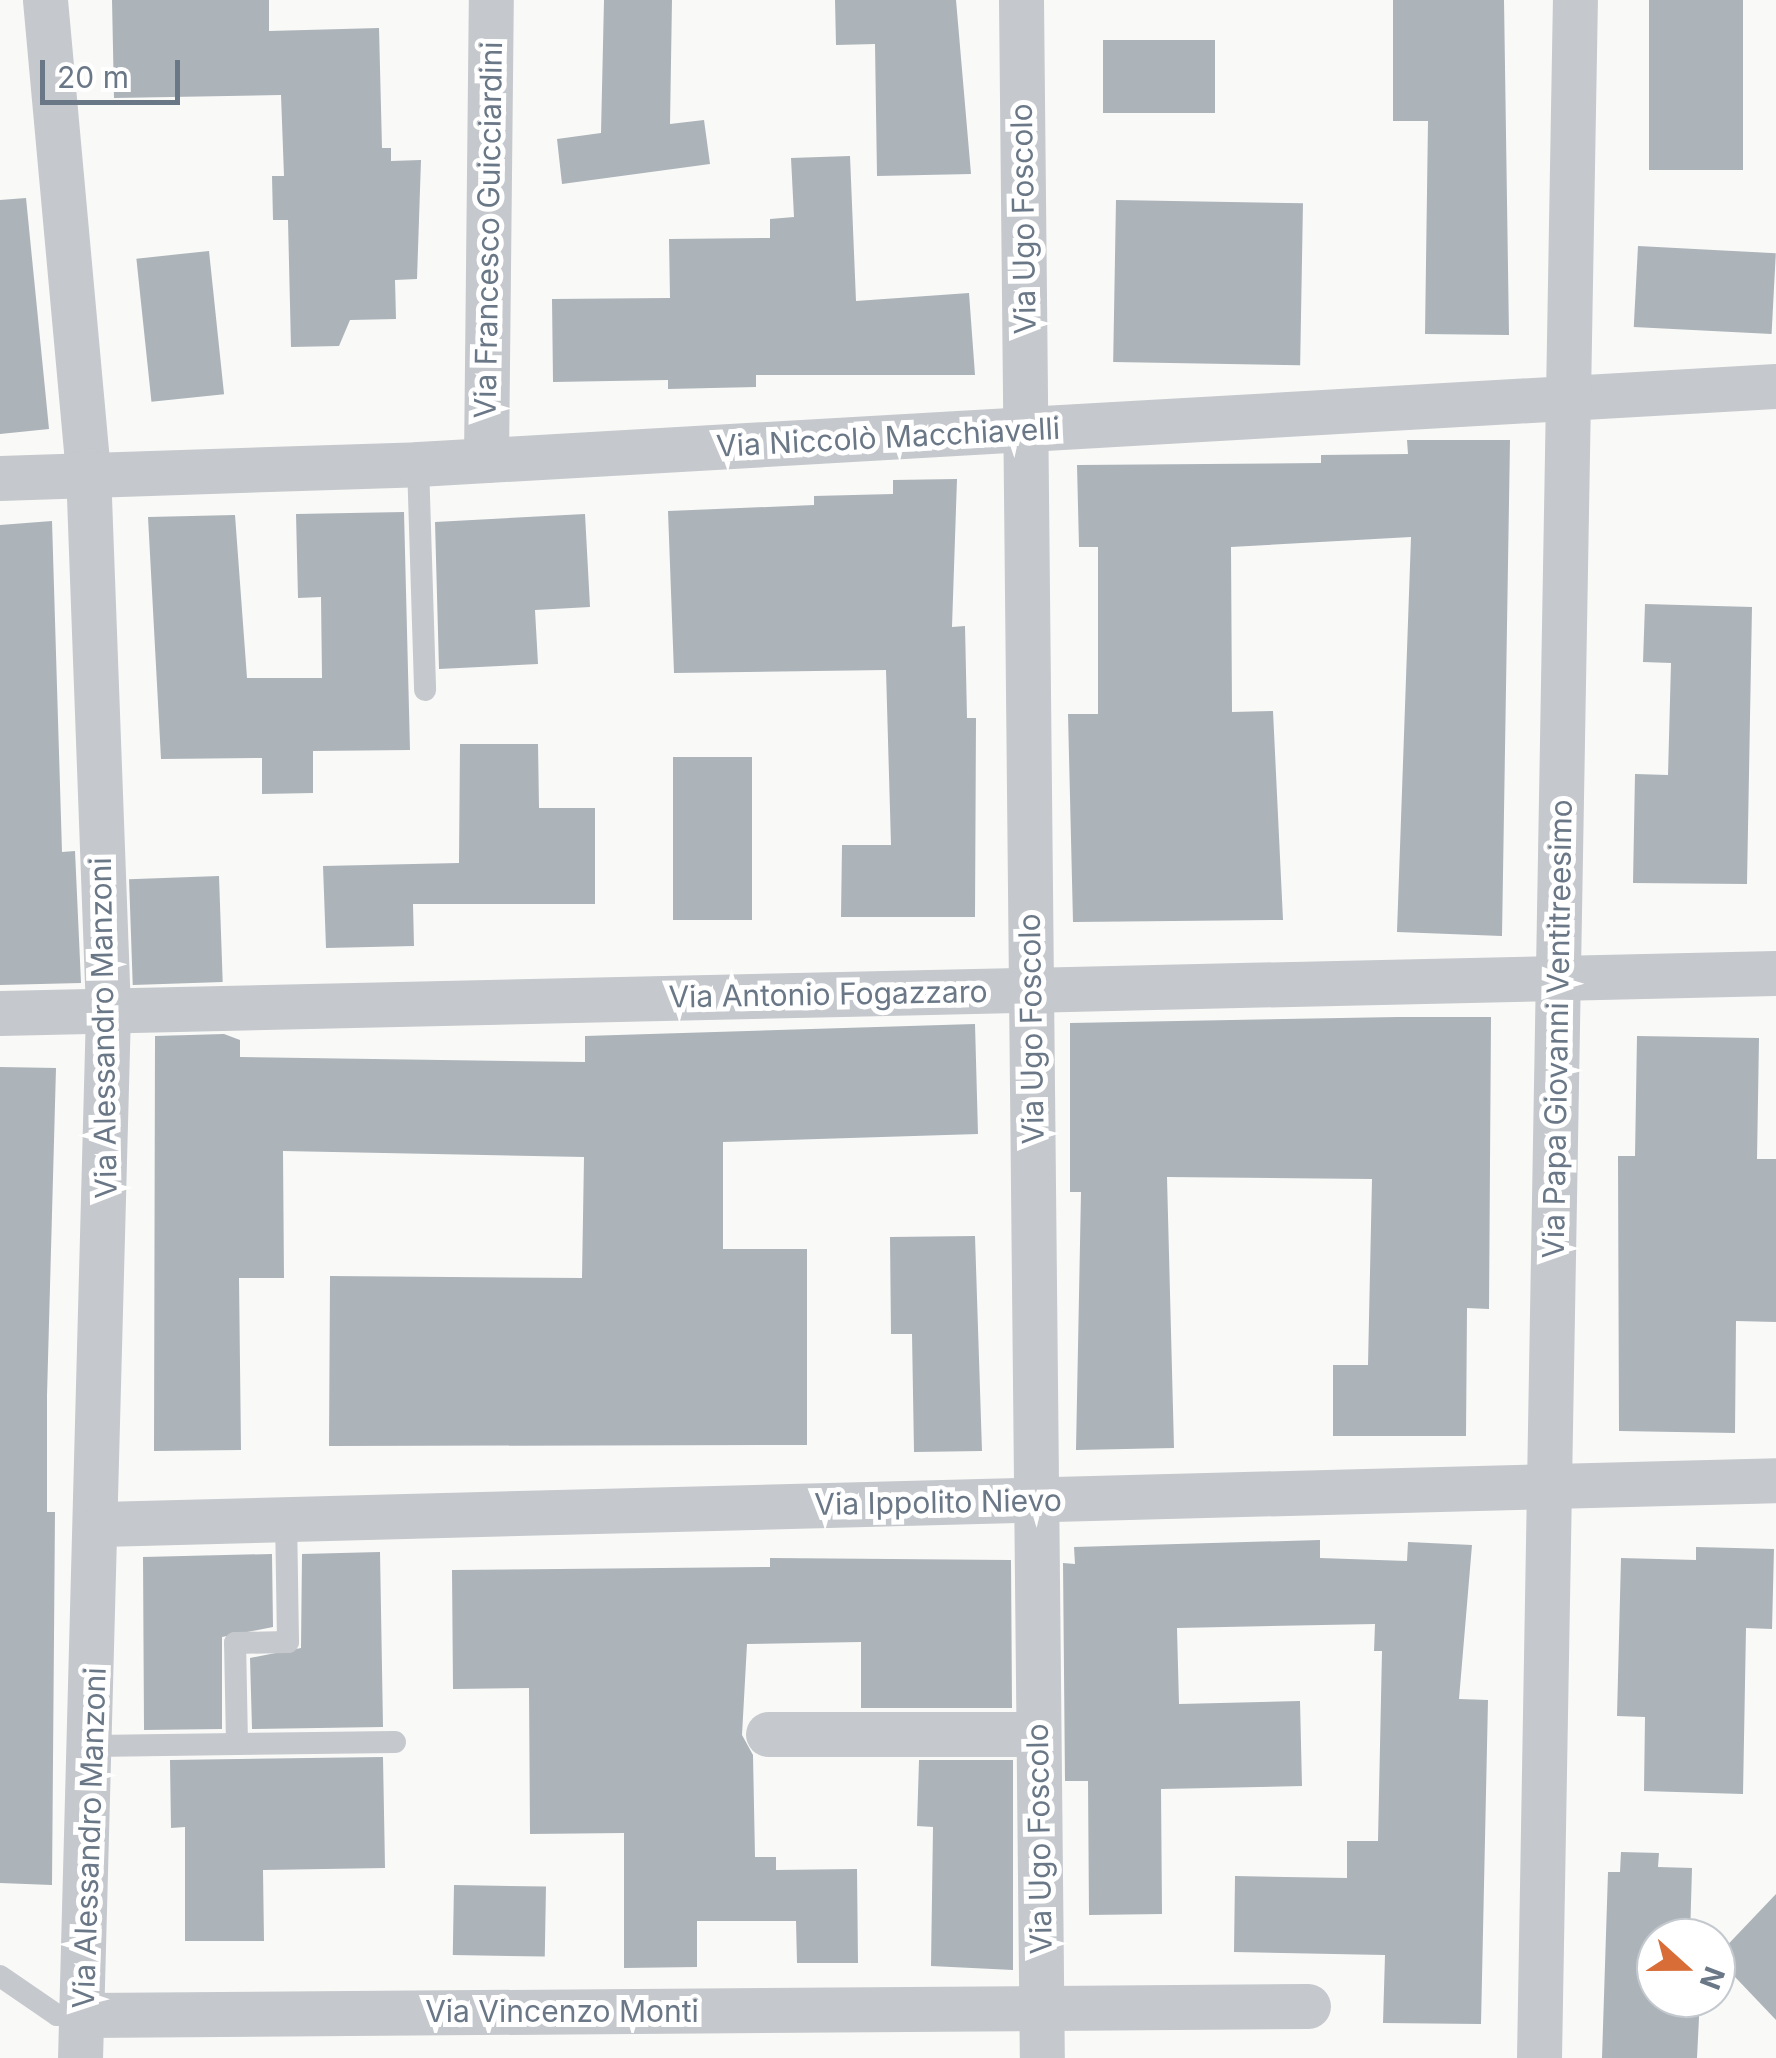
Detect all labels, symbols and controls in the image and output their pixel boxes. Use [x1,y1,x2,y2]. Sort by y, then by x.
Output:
scale bar [45,40,185,102]
street label: Via Francesco Guicciardini [467,41,509,419]
text: 20 m [57,59,129,95]
street label: Via Ugo Foscolo [1003,103,1043,335]
street label: Via Niccolò Macchiavelli [715,410,1061,464]
street label: Via Papa Giovanni Ventitreesimo [1535,799,1579,1259]
street label: Via Alessandro Manzoni [82,857,124,1199]
street label: Via Ugo Foscolo [1011,913,1051,1145]
street label: Via Antonio Fogazzaro [668,973,988,1015]
street label: Via Ippolito Nievo [814,1482,1062,1522]
street label: Via Alessandro Manzoni [65,1667,113,2009]
street label: Via Ugo Foscolo [1019,1723,1059,1955]
north arrow [1636,1918,1736,2018]
text: N [1692,1962,1732,1994]
street label: Via Vincenzo Monti [425,1993,699,2029]

